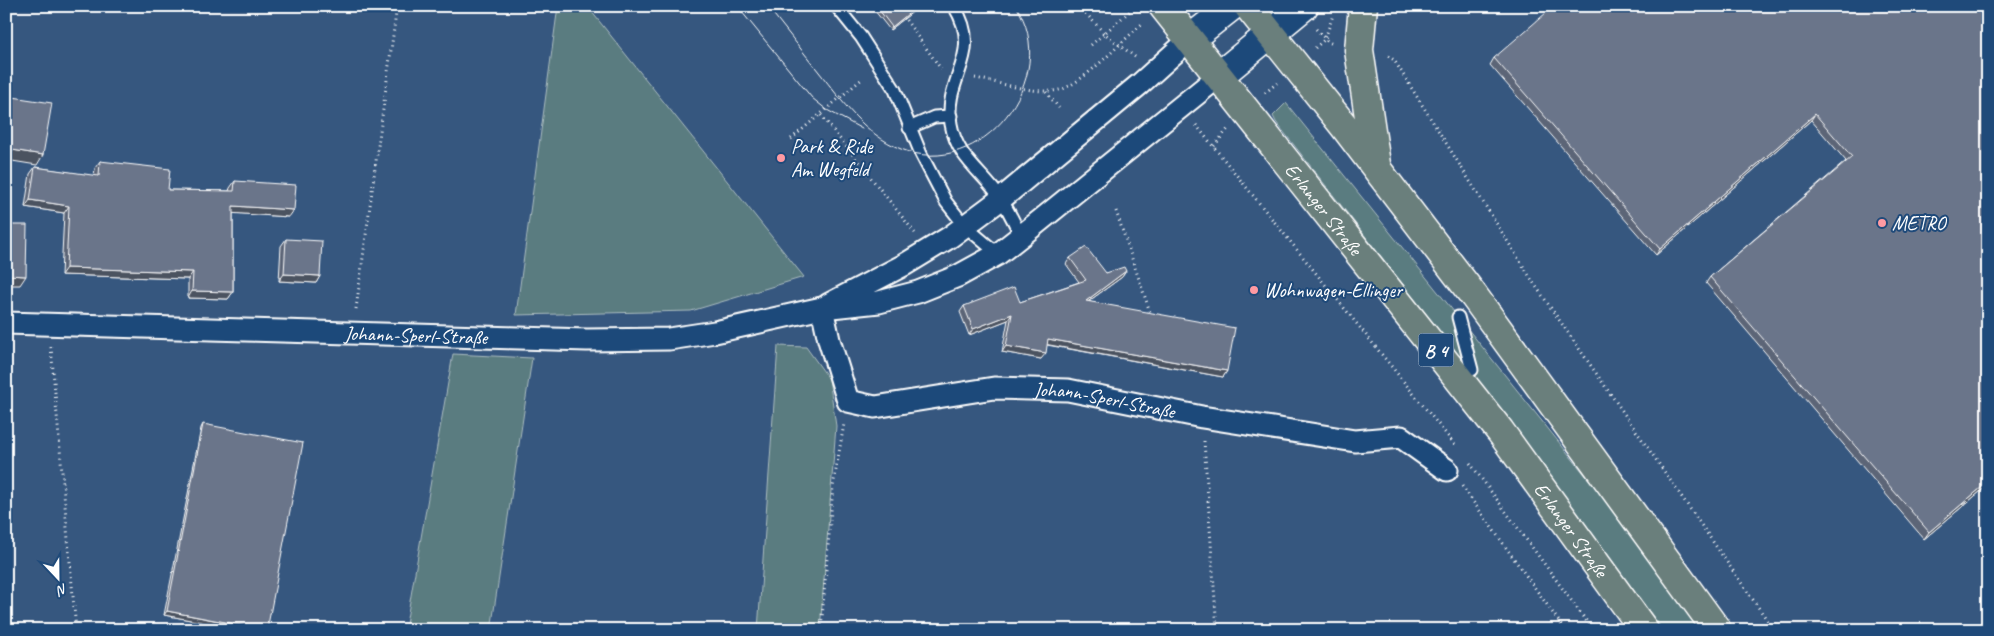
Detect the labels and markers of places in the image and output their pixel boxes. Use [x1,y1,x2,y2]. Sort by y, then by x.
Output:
place label: Park & Ride Am Wegfeld [791,134,874,182]
marker: Park & Ride Am Wegfeld [775,152,787,164]
place label: METRO [1892,211,1948,236]
marker: METRO [1876,217,1888,229]
place label: Wohnwagen-Ellinger [1264,278,1404,303]
marker: Wohnwagen-Ellinger [1248,284,1260,296]

